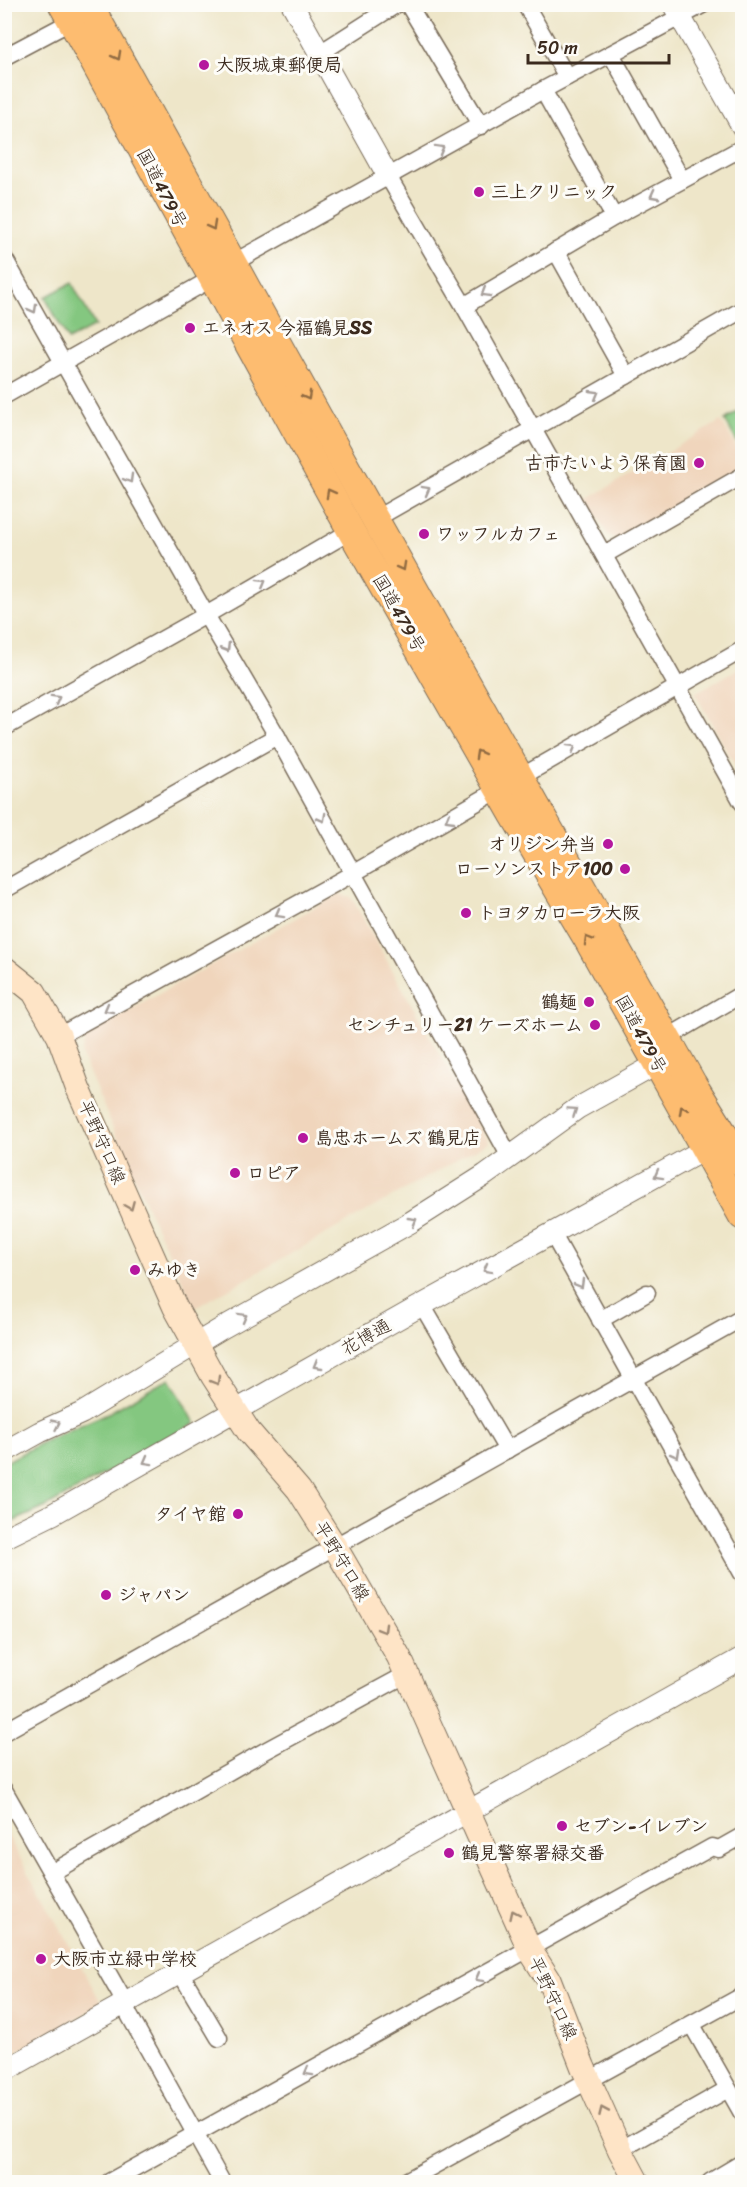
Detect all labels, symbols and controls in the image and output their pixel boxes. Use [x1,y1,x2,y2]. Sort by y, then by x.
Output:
scale bar [528,27,669,65]
text: 50 m [537,32,578,64]
place label: 大阪城東郵便局 [216,49,342,81]
one-way arrow [110,50,121,60]
marker: 大阪城東郵便局 [197,58,211,72]
street label: 国道479号 [128,142,196,234]
one-way arrow [434,145,445,156]
place label: 三上クリニック [491,176,617,208]
marker: 三上クリニック [472,185,486,199]
one-way arrow [650,188,660,199]
one-way arrow [205,220,217,230]
one-way arrow [481,286,491,298]
one-way arrow [26,303,37,313]
place label: エネオス 今福鶴見SS [202,312,373,344]
marker: エネオス 今福鶴見SS [183,321,197,335]
one-way arrow [300,390,312,400]
one-way arrow [589,390,599,401]
place label: 古市たいよう保育園 [525,447,687,479]
marker: 古市たいよう保育園 [692,456,706,470]
one-way arrow [121,473,133,483]
one-way arrow [419,486,430,497]
one-way arrow [326,489,337,499]
place label: ワッフルカフェ [436,518,560,550]
marker: ワッフルカフェ [417,527,431,541]
one-way arrow [395,561,406,571]
street label: 国道479号 [363,568,435,658]
one-way arrow [256,579,266,590]
one-way arrow [218,642,230,652]
one-way arrow [49,695,60,706]
one-way arrow [566,744,576,756]
one-way arrow [475,750,486,760]
one-way arrow [315,812,326,822]
one-way arrow [444,812,455,823]
place label: オリジン弁当 [488,828,596,860]
marker: オリジン弁当 [601,837,615,851]
place label: ローソンストア100 [455,853,613,885]
marker: ローソンストア100 [618,862,632,876]
place label: トヨタカローラ大阪 [478,897,640,929]
marker: トヨタカローラ大阪 [459,906,473,920]
one-way arrow [274,907,285,918]
one-way arrow [584,936,595,946]
place label: 鶴麺 [541,986,577,1018]
street label: 国道479号 [606,988,676,1080]
marker: 鶴麺 [582,995,596,1009]
one-way arrow [104,1002,114,1013]
place label: センチュリー21 ケーズホーム [347,1009,583,1041]
marker: センチュリー21 ケーズホーム [588,1018,602,1032]
street label: 平野守口線 [69,1094,135,1190]
one-way arrow [679,1106,690,1117]
one-way arrow [567,1107,578,1118]
place label: 島忠ホームズ 鶴見店 [315,1122,481,1154]
marker: 島忠ホームズ 鶴見店 [296,1131,310,1145]
place label: ロピア [247,1157,301,1189]
marker: ロピア [228,1166,242,1180]
one-way arrow [654,1168,664,1180]
one-way arrow [123,1200,135,1211]
one-way arrow [407,1216,417,1228]
place label: みゆき [147,1254,201,1286]
one-way arrow [483,1262,493,1273]
marker: みゆき [128,1263,142,1277]
one-way arrow [573,1278,584,1289]
street label: 花博通 [335,1310,397,1364]
one-way arrow [237,1313,247,1324]
one-way arrow [313,1358,323,1369]
one-way arrow [209,1375,220,1385]
one-way arrow [50,1420,61,1432]
one-way arrow [669,1448,680,1458]
one-way arrow [143,1454,154,1465]
place label: タイヤ館 [155,1498,226,1530]
marker: タイヤ館 [231,1507,245,1521]
street label: 平野守口線 [305,1514,379,1608]
place label: ジャパン [118,1579,190,1611]
marker: ジャパン [99,1588,113,1602]
one-way arrow [376,1623,387,1633]
place label: セブン-イレブン [574,1810,708,1842]
marker: セブン-イレブン [555,1819,569,1833]
place label: 鶴見警察署緑交番 [461,1837,605,1869]
marker: 鶴見警察署緑交番 [442,1846,456,1860]
one-way arrow [510,1910,522,1921]
place label: 大阪市立緑中学校 [53,1943,197,1975]
street label: 平野守口線 [519,1950,587,2046]
marker: 大阪市立緑中学校 [34,1952,48,1966]
one-way arrow [475,1971,485,1982]
one-way arrow [304,2065,315,2076]
one-way arrow [598,2106,610,2117]

